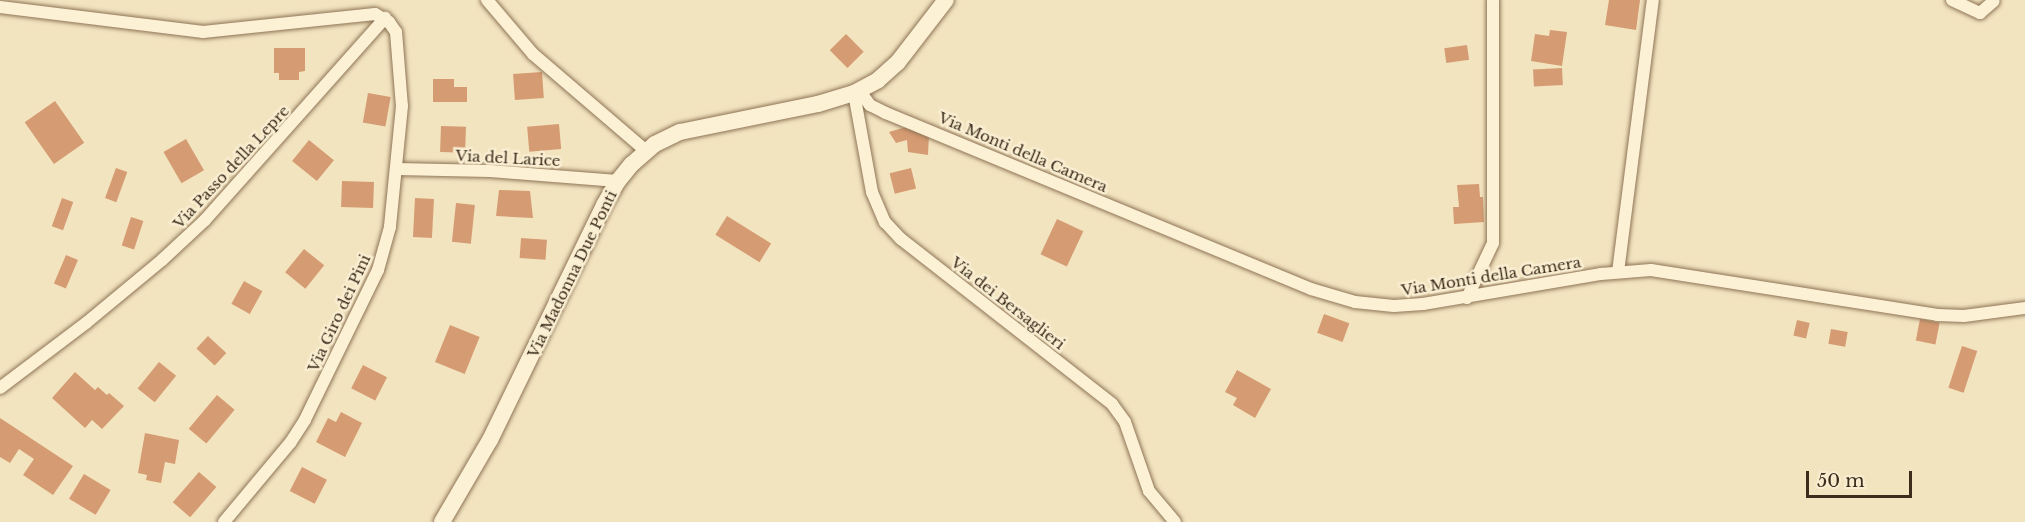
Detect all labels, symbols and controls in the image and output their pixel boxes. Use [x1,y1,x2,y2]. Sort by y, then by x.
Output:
street label: Via Passo della Lepre [169,102,293,232]
street label: Via Monti della Camera [936,108,1110,196]
street label: Via del Larice [455,146,561,170]
street label: Via Madonna Due Ponti [524,187,620,361]
street label: Via Giro dei Pini [304,251,374,375]
street label: Via dei Bersaglieri [947,253,1069,353]
street label: Via Monti della Camera [1400,253,1582,299]
scale bar [1809,459,1916,497]
text: 50 m [1817,470,1865,492]

